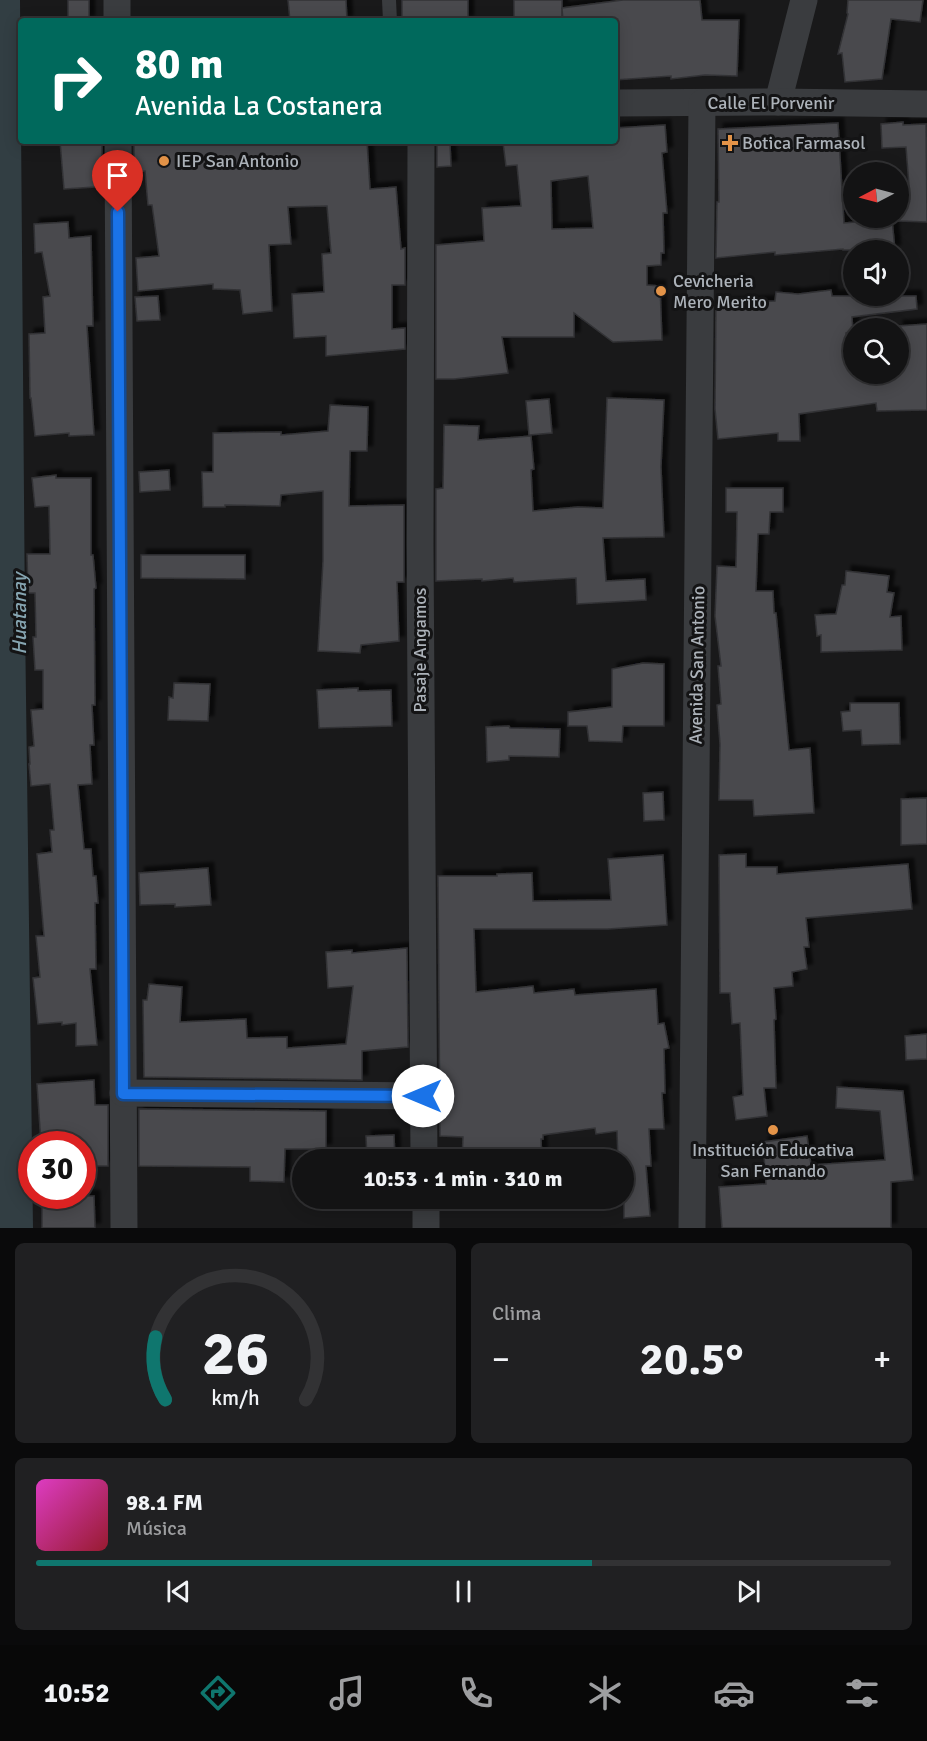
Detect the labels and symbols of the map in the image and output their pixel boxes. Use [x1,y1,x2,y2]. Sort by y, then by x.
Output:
street label: Calle El Porvenir [708,92,835,114]
place label: Botica Farmasol [742,132,866,154]
marker: Botica Farmasol [723,136,737,150]
pin [92,150,143,212]
place label: IEP San Antonio [176,150,299,172]
marker: IEP San Antonio [157,154,171,168]
north arrow [843,162,909,228]
place label: Cevicheria Mero Merito [673,270,767,313]
marker: Cevicheria Mero Merito [654,284,668,298]
water label: Huatanay [7,571,32,655]
street label: Avenida San Antonio [685,586,709,744]
street label: Pasaje Angamos [409,587,431,713]
position arrow [391,1064,455,1128]
marker: Institución Educativa San Fernando [766,1123,780,1137]
speed limit sign: 30 [18,1131,96,1209]
place label: Institución Educativa San Fernando [692,1139,854,1182]

